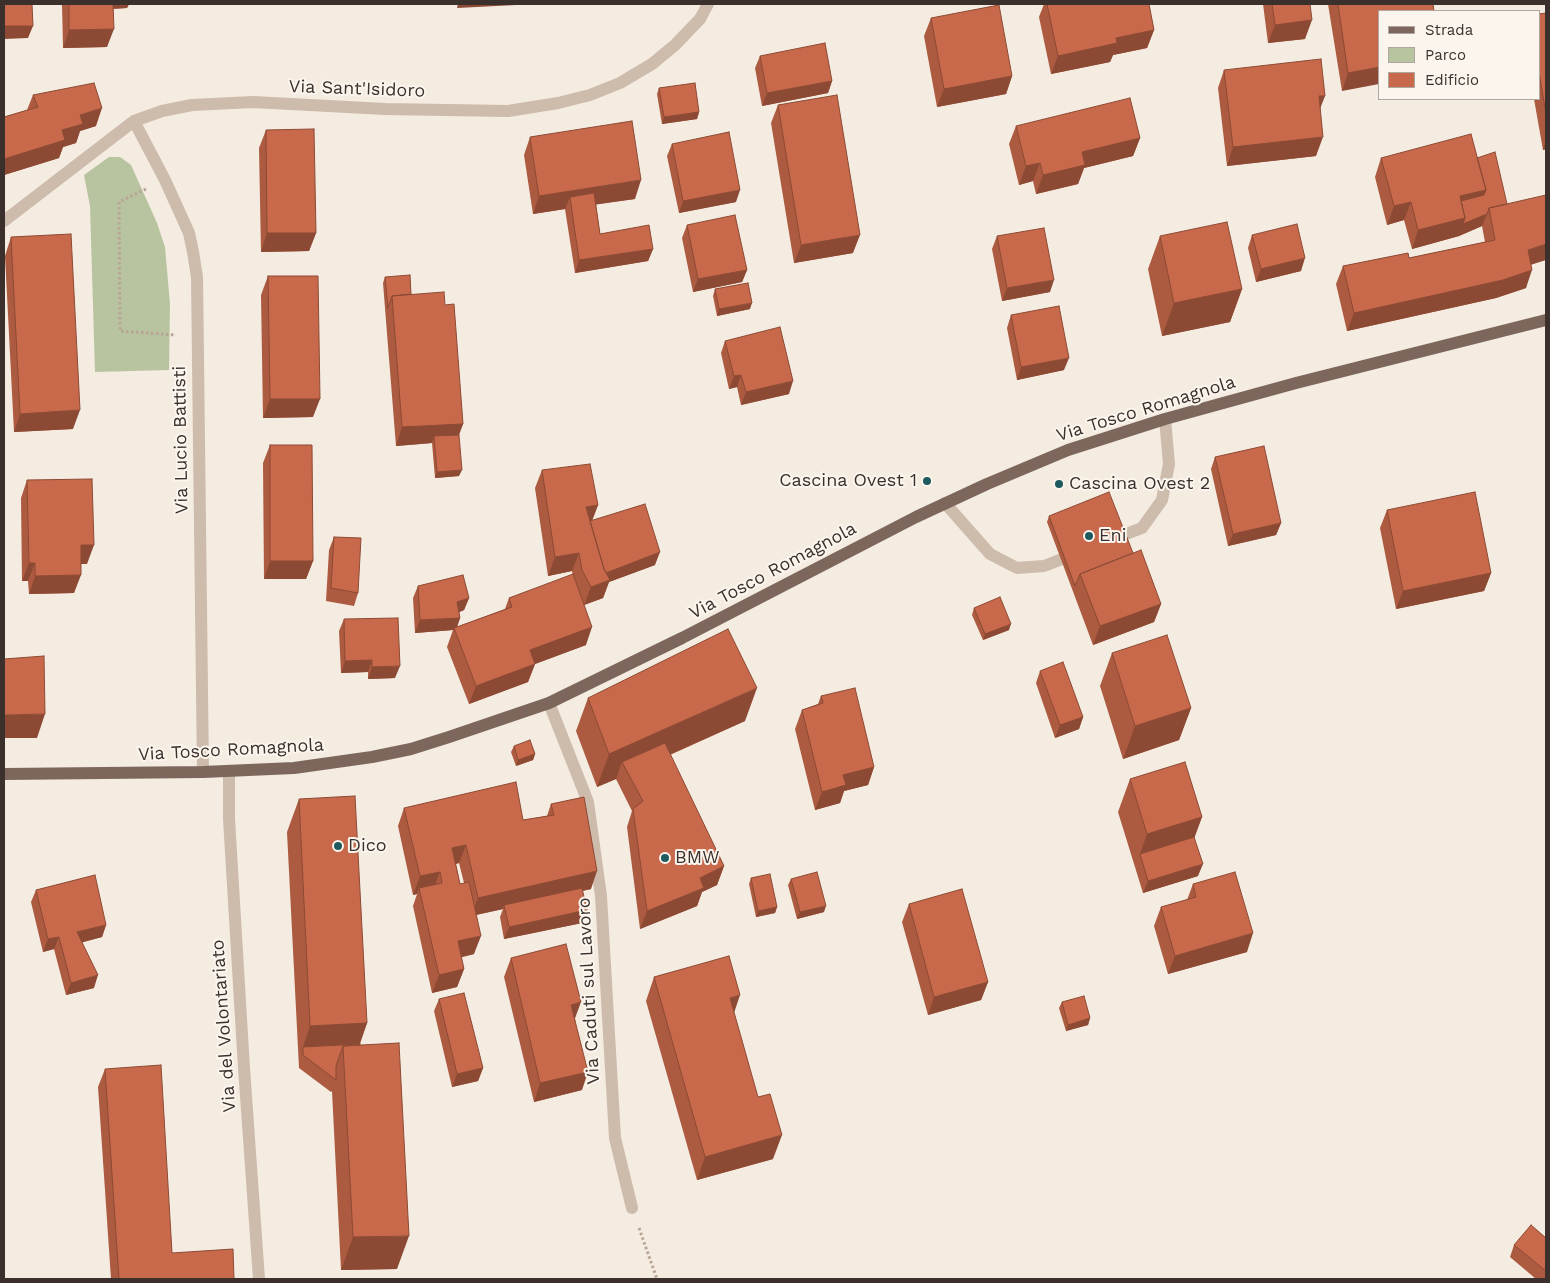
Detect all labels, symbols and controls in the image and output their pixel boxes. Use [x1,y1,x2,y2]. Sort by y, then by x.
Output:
legend [1378,10,1540,100]
text: Strada [1425,21,1473,39]
text: Parco [1425,46,1466,64]
text: Edificio [1425,71,1479,89]
street label: Via Sant'Isidoro [288,76,426,102]
street label: Via Lucio Battisti [169,366,193,514]
street label: Via Tosco Romagnola [1054,371,1238,447]
place label: Cascina Ovest 1 [779,470,917,492]
place label: Cascina Ovest 2 [1069,473,1210,495]
marker: Cascina Ovest 1 [921,475,933,487]
marker: Cascina Ovest 2 [1053,478,1065,490]
street label: Via Tosco Romagnola [686,518,860,624]
place label: Eni [1099,525,1126,547]
marker: Eni [1083,530,1095,542]
street label: Via Tosco Romagnola [138,734,324,766]
place label: Dico [348,835,387,857]
marker: Dico [332,840,344,852]
place label: BMW [675,847,719,869]
marker: BMW [659,852,671,864]
street label: Via Caduti sul Lavoro [573,897,605,1085]
street label: Via del Volontariato [207,939,241,1113]

